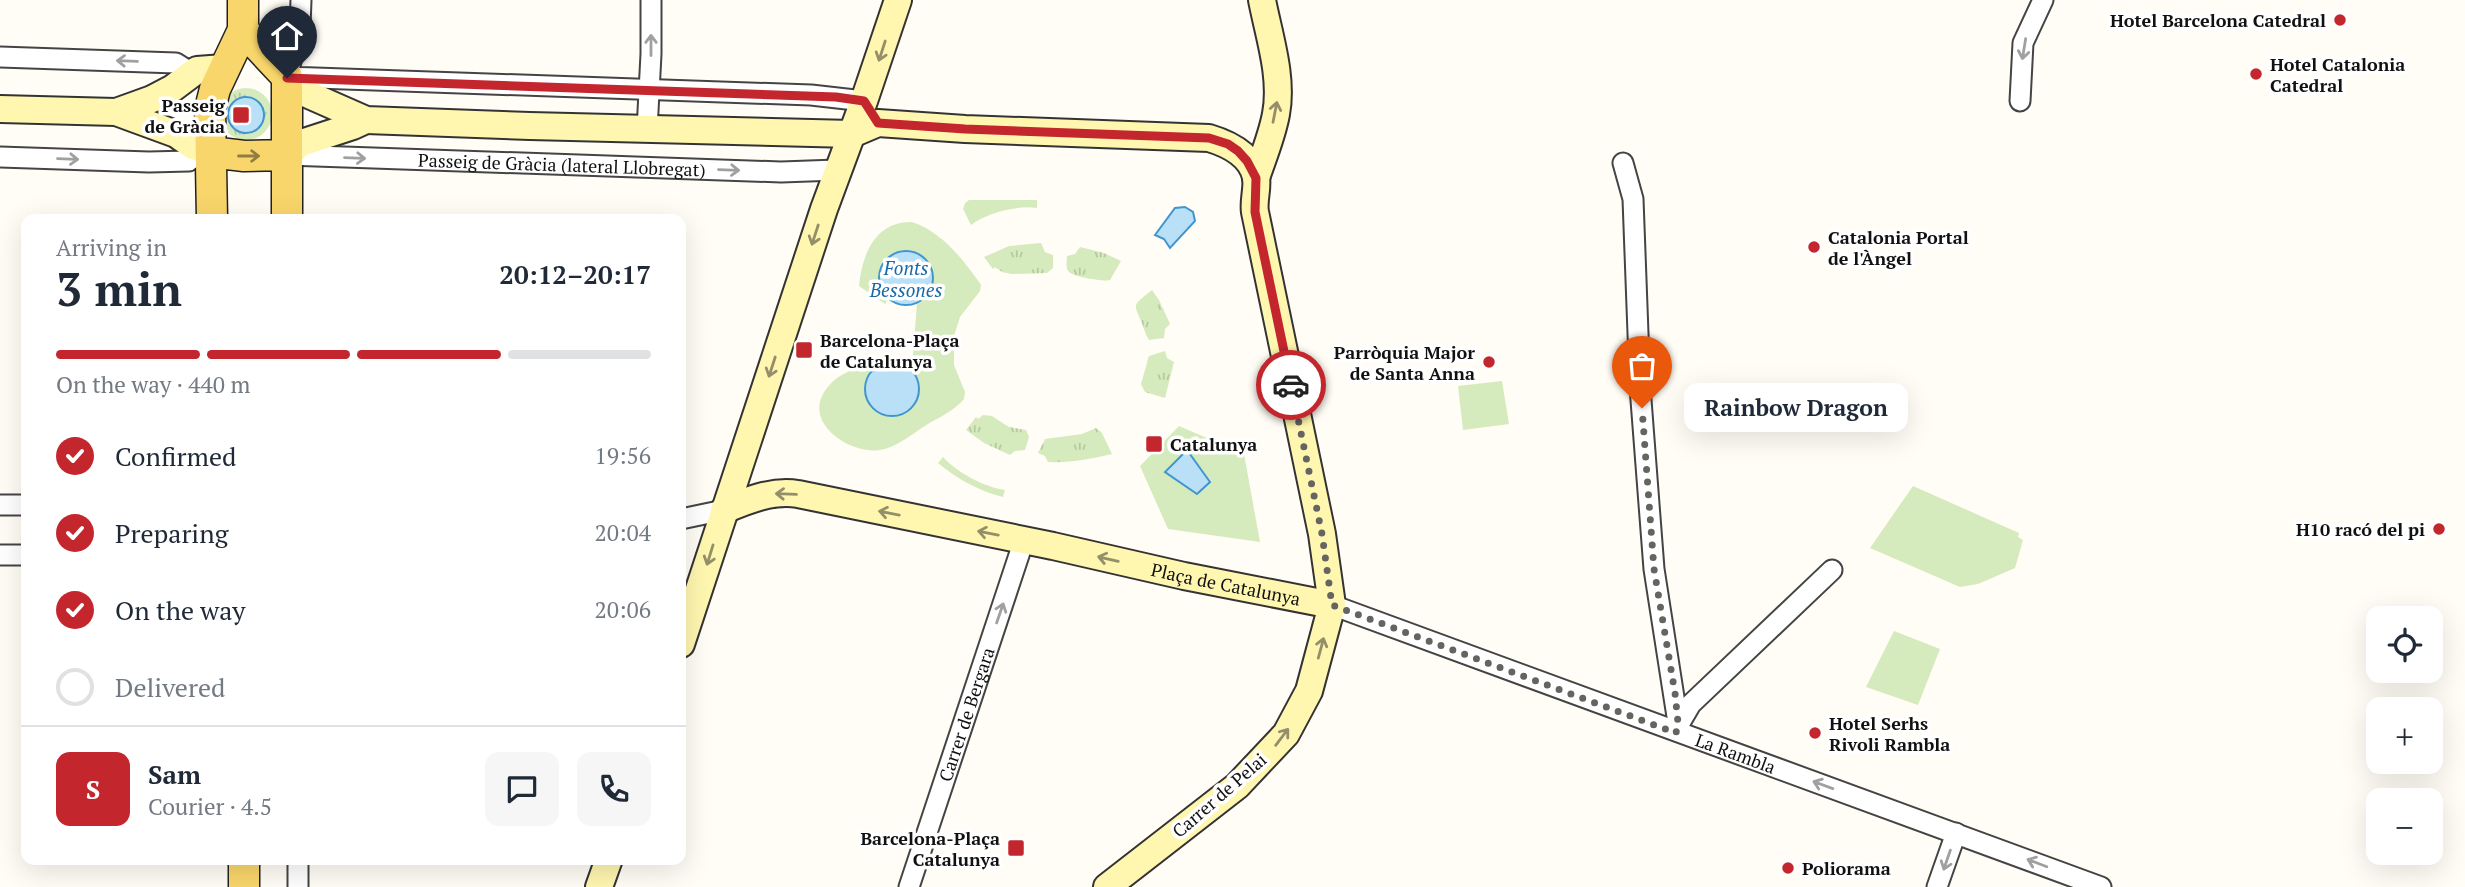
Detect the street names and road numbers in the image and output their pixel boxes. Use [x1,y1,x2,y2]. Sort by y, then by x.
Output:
street label: Passeig de Gràcia (lateral Llobregat) [418,148,706,181]
street label: Plaça de Catalunya [1149,557,1303,611]
street label: Carrer de Bergara [933,644,1000,784]
street label: La Rambla [1692,727,1779,779]
street label: Carrer de Pelai [1167,747,1271,843]

